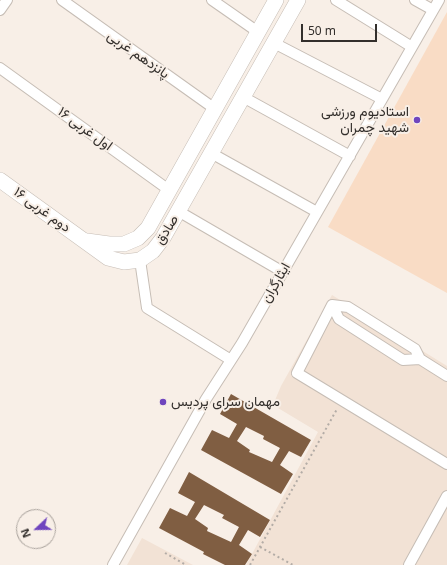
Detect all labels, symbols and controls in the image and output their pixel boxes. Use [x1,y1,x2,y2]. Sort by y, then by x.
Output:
scale bar [303,16,379,42]
text: 50 m [308,22,336,39]
street label: پانزدهم غربی [104,27,172,83]
street label: ۱۶ اول غربی [54,104,116,154]
place label: استادیوم ورزشی شهید چمران [321,104,409,136]
marker: استادیوم ورزشی شهید چمران [412,115,422,125]
street label: ۱۶ دوم غربی [10,184,74,236]
street label: صادق [151,212,183,248]
street label: ایثارگران [258,260,294,306]
place label: مهمان سرای پردیس [171,394,280,410]
marker: مهمان سرای پردیس [158,397,168,407]
north arrow [16,509,56,549]
text: N [17,526,34,540]

